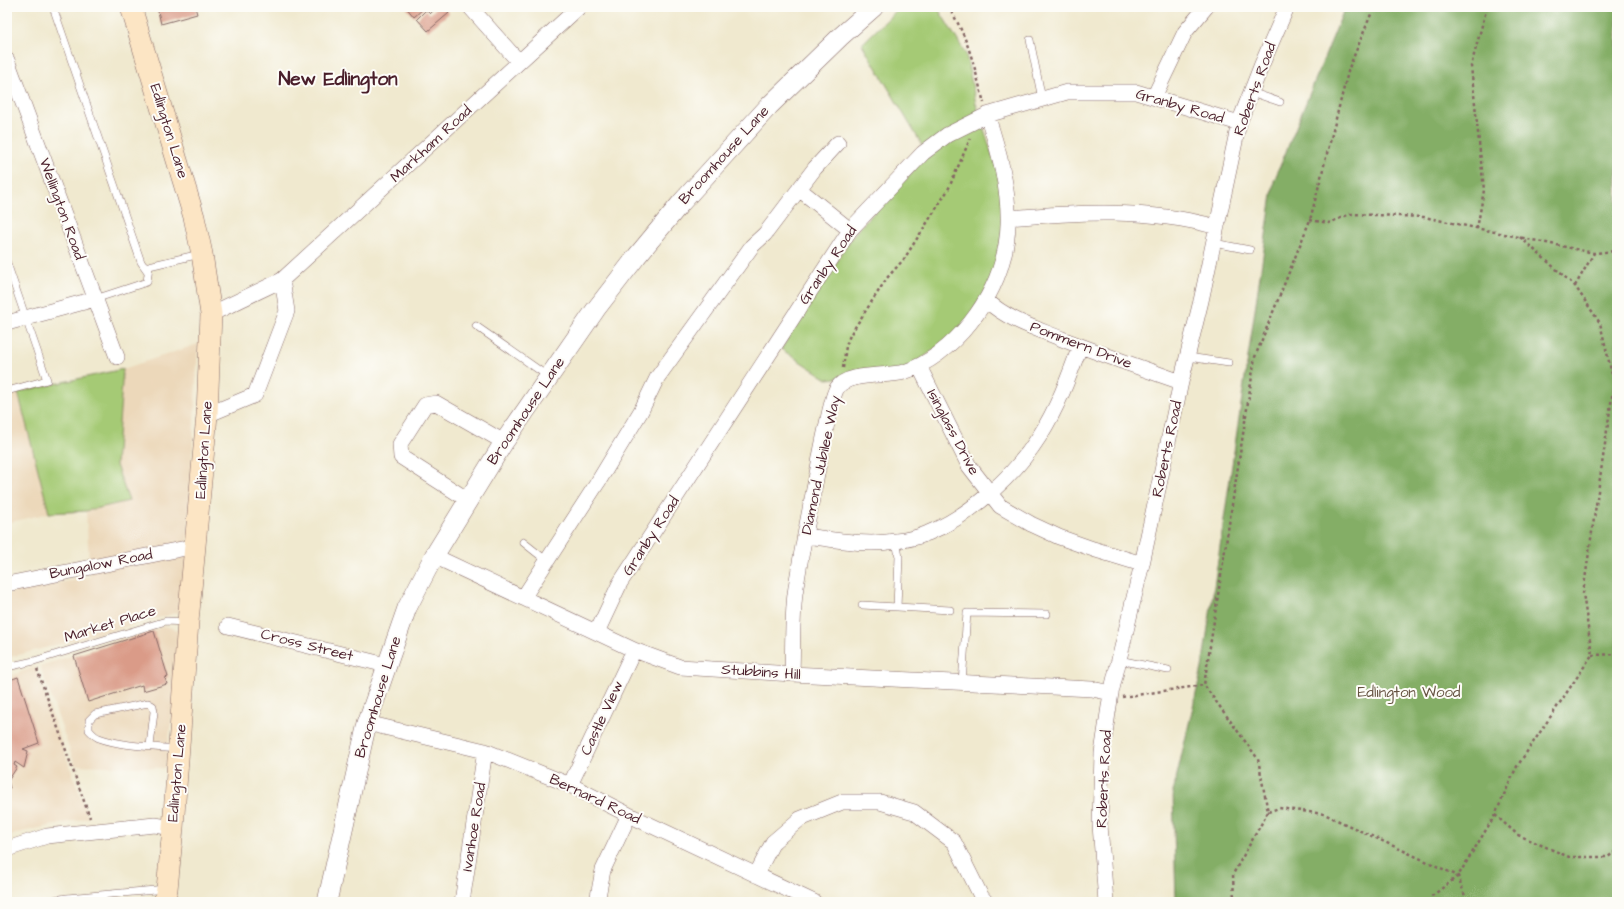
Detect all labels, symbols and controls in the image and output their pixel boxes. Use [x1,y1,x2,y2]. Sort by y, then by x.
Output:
street label: Roberts Road [1228,39,1282,139]
district label: New Edlington [278,66,398,94]
street label: Edlington Lane [144,81,193,181]
street label: Granby Road [1133,83,1227,130]
street label: Markham Road [386,100,477,187]
street label: Broomhouse Lane [674,101,774,209]
street label: Wellington Road [33,155,90,263]
street label: Granby Road [794,221,863,309]
street label: Pommern Drive [1027,316,1135,374]
street label: Broomhouse Lane [482,353,570,469]
street label: Isinglass Drive [921,385,984,479]
street label: Diamond Jubilee Way [796,393,847,537]
street label: Roberts Road [1147,399,1188,499]
street label: Edlington Lane [190,400,219,500]
street label: Granby Road [617,492,686,580]
street label: Bungalow Road [48,544,155,585]
street label: Market Place [62,600,158,648]
street label: Cross Street [259,623,355,667]
street label: Broomhouse Lane [350,634,406,760]
street label: Stubbins Hill [721,659,801,685]
street label: Castle View [576,677,628,759]
park label: Edlington Wood [1357,682,1461,704]
street label: Edlington Lane [162,723,193,823]
street label: Roberts Road [1091,729,1117,828]
street label: Bernard Road [546,769,644,829]
street label: Ivanhoe Road [457,781,491,873]

